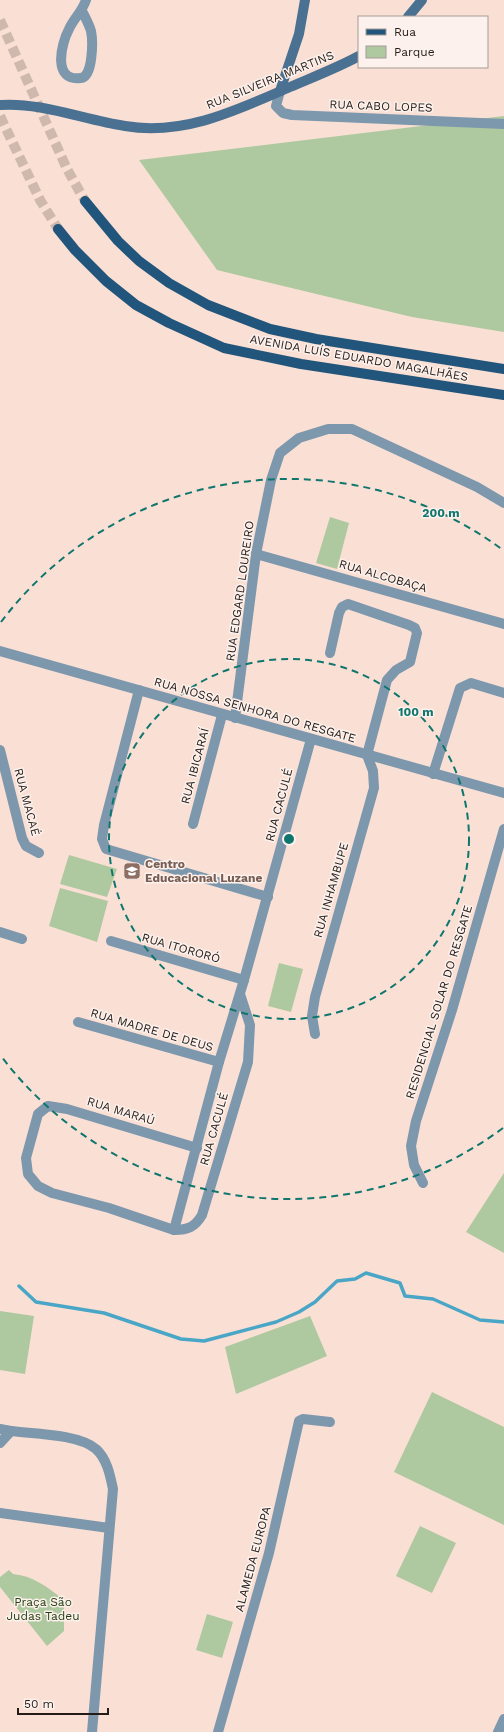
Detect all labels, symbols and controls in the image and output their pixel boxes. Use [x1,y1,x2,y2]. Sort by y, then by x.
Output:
legend [358,16,488,68]
text: Rua [394,25,416,39]
text: Parque [394,45,435,59]
street label: RUA SILVEIRA MARTINS [204,48,336,112]
street label: RUA CABO LOPES [329,97,433,115]
street label: AVENIDA LUÍS EDUARDO MAGALHÃES [249,332,469,384]
text: 200 m [422,506,460,520]
street label: RUA EDGARD LOUREIRO [223,520,257,662]
street label: RUA ALCOBAÇA [337,557,429,595]
street label: RUA NOSSA SENHORA DO RESGATE [152,674,358,746]
text: 100 m [398,705,434,719]
street label: RUA IBICARAÍ [178,726,212,806]
street label: RUA MACAÉ [11,767,43,838]
street label: RUA CACULÉ [263,767,296,843]
centre of rings [282,832,296,846]
street label: RUA INHAMBUPE [311,840,351,939]
place label: Centro Educacional Luzane [145,857,262,885]
school or university icon: Centro Educacional Luzane [122,861,142,881]
street label: RESIDENCIAL SOLAR DO RESGATE [403,903,475,1101]
street label: RUA ITORORÓ [140,930,222,966]
street label: RUA MADRE DE DEUS [89,1006,215,1054]
street label: RUA CACULÉ [197,1091,231,1167]
street label: RUA MARAÚ [85,1094,157,1128]
street label: ALAMEDA EUROPA [232,1505,274,1613]
park label: Praça São Judas Tadeu [6,1595,80,1623]
scale bar [18,1690,108,1716]
text: 50 m [24,1697,54,1711]

